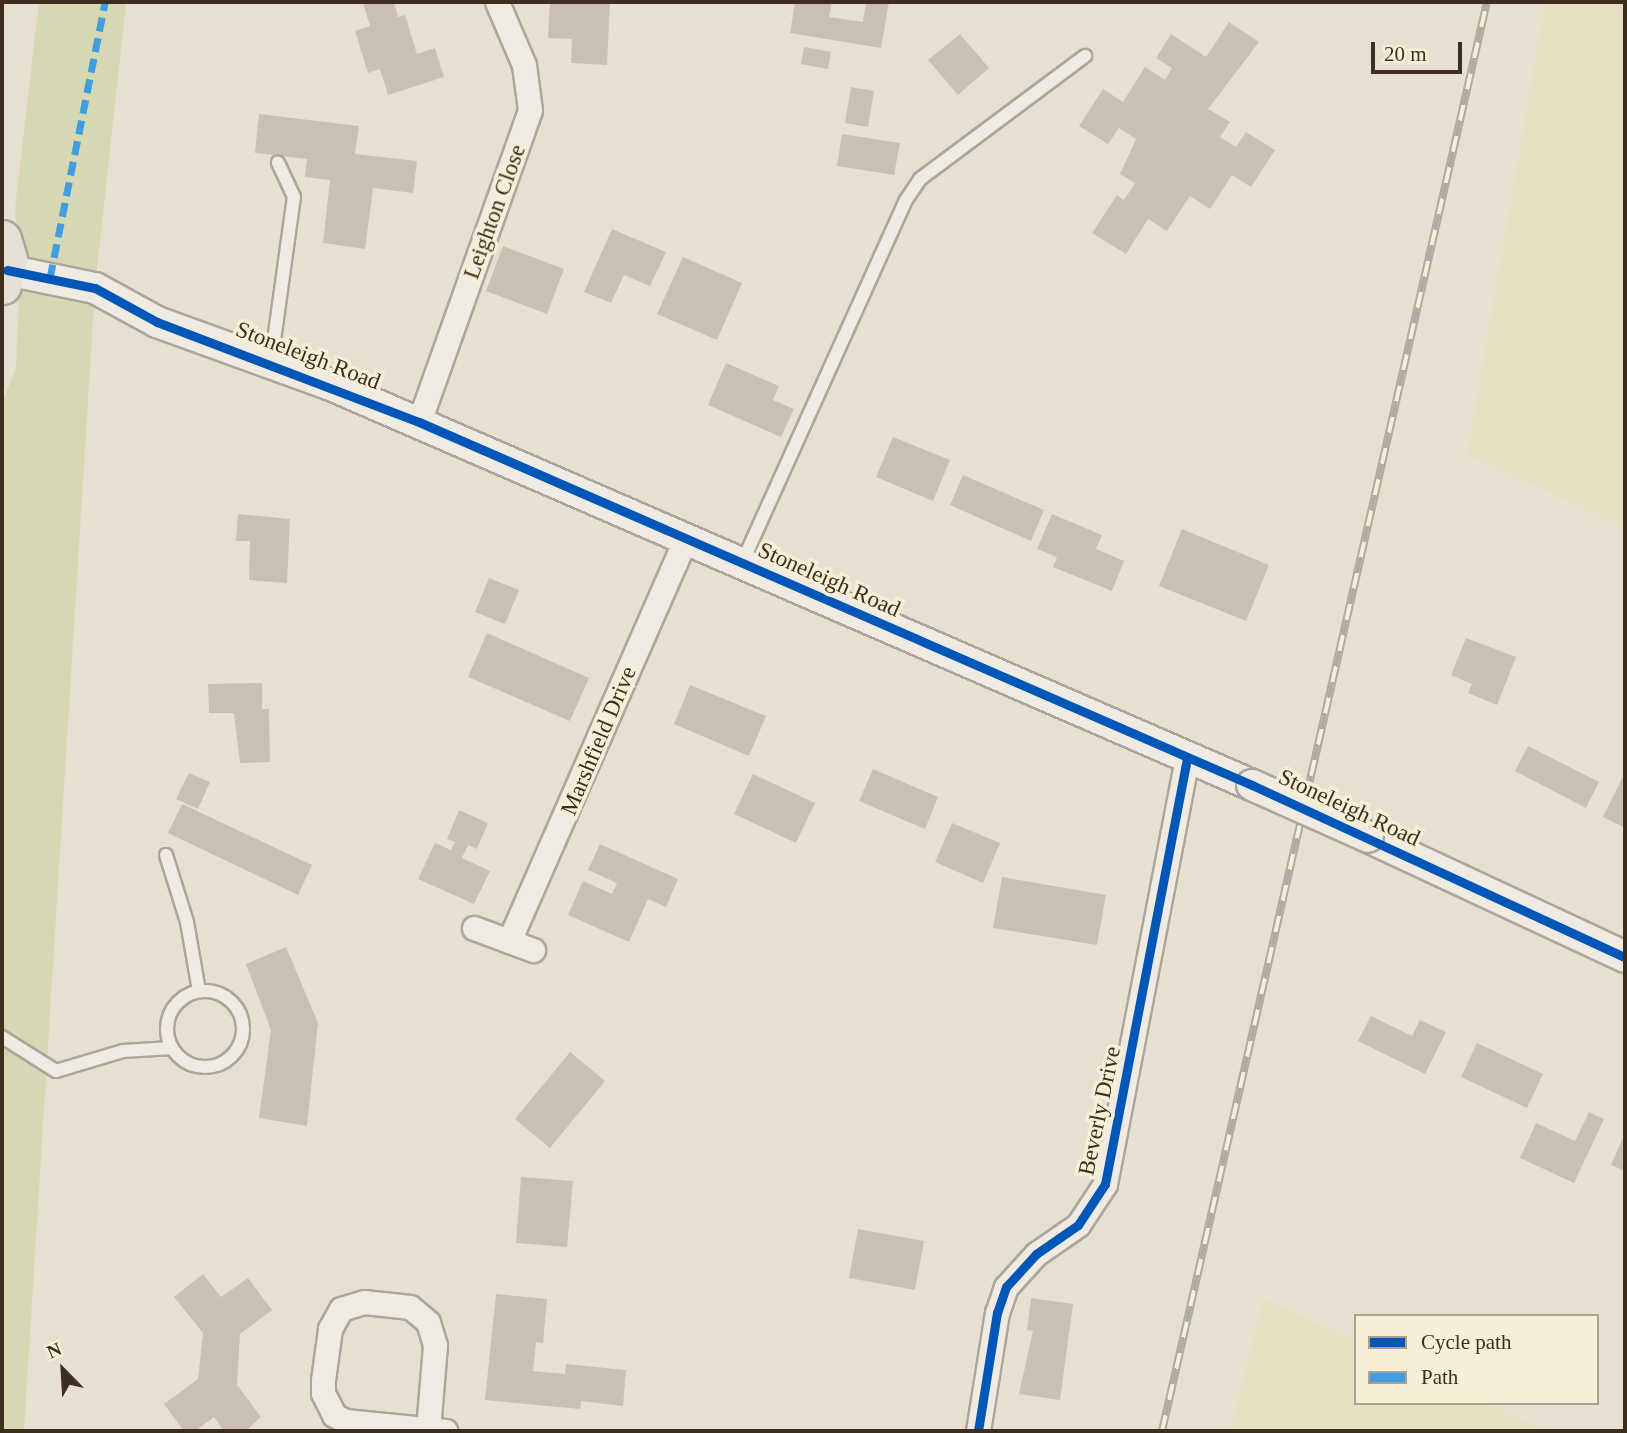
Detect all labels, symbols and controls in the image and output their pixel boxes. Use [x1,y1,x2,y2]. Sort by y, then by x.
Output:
scale bar [1375,28,1466,72]
text: 20 m [1384,42,1427,66]
street label: Leighton Close [458,141,532,283]
street label: Stoneleigh Road [232,316,384,396]
street label: Stoneleigh Road [754,536,904,624]
street label: Marshfield Drive [555,662,643,820]
street label: Stoneleigh Road [1274,763,1424,853]
street label: Beverly Drive [1073,1044,1127,1178]
legend [1354,1314,1599,1405]
text: Cycle path [1421,1330,1511,1354]
north arrow [28,1335,98,1405]
text: N [44,1338,65,1363]
text: Path [1421,1365,1458,1389]

